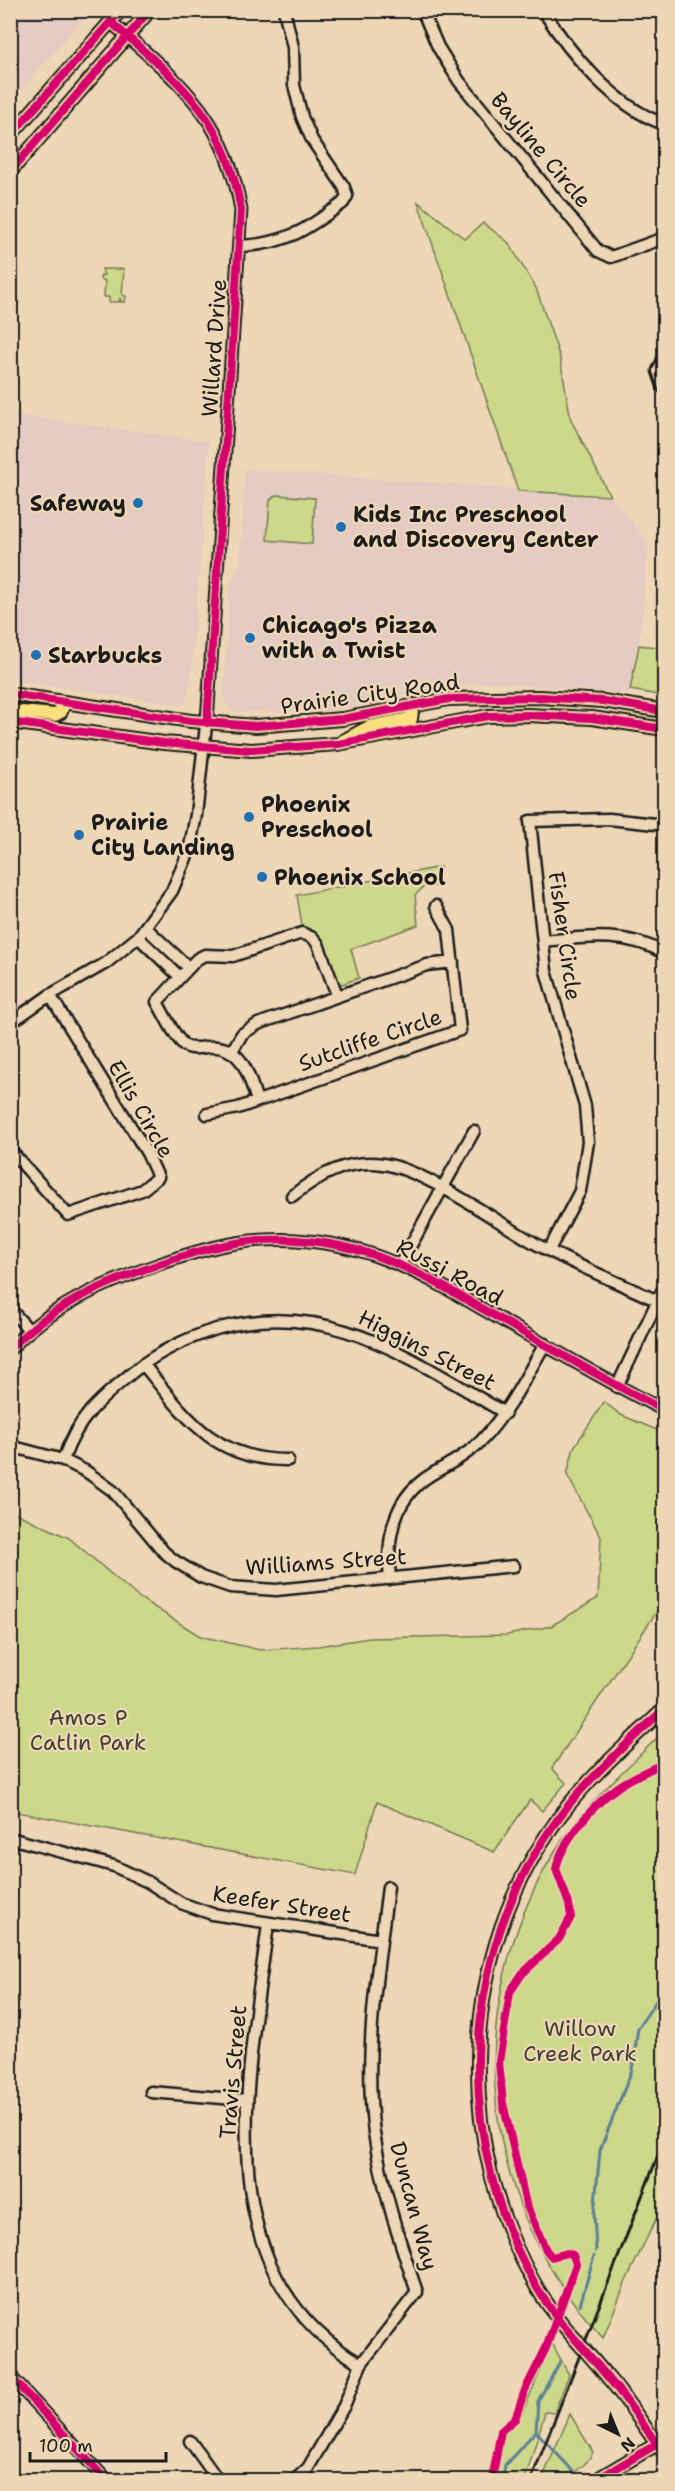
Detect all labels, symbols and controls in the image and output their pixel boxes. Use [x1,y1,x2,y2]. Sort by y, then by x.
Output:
street label: Bayline Circle [484,86,598,214]
street label: Willard Drive [195,278,233,418]
place label: Safeway [30,489,126,518]
marker: Safeway [131,496,145,510]
place label: Kids Inc Preschool and Discovery Center [353,500,599,554]
marker: Kids Inc Preschool and Discovery Center [334,520,348,534]
place label: Chicago's Pizza with a Twist [262,611,437,665]
marker: Chicago's Pizza with a Twist [243,631,257,645]
place label: Starbucks [48,641,162,670]
marker: Starbucks [29,648,43,662]
street label: Prairie City Road [279,667,461,721]
place label: Phoenix Preschool [261,790,373,844]
place label: Prairie City Landing [91,808,234,862]
marker: Phoenix Preschool [242,810,256,824]
marker: Prairie City Landing [72,828,86,842]
place label: Phoenix School [274,863,446,892]
marker: Phoenix School [255,870,269,884]
street label: Fisher Circle [542,870,588,1002]
street label: Sutcliffe Circle [295,1002,445,1078]
street label: Ellis Circle [101,1055,181,1163]
street label: Russi Road [392,1232,508,1312]
street label: Higgins Street [353,1303,501,1397]
street label: Williams Street [244,1542,408,1582]
park label: Amos P Catlin Park [30,1703,146,1757]
street label: Keefer Street [211,1879,353,1929]
street label: Travis Street [213,2004,253,2140]
park label: Willow Creek Park [523,2014,637,2068]
street label: Duncan Way [383,2138,445,2274]
north arrow [588,2404,648,2464]
scale bar [30,2425,166,2463]
text: N [616,2433,640,2457]
text: 100 m [39,2434,93,2458]

